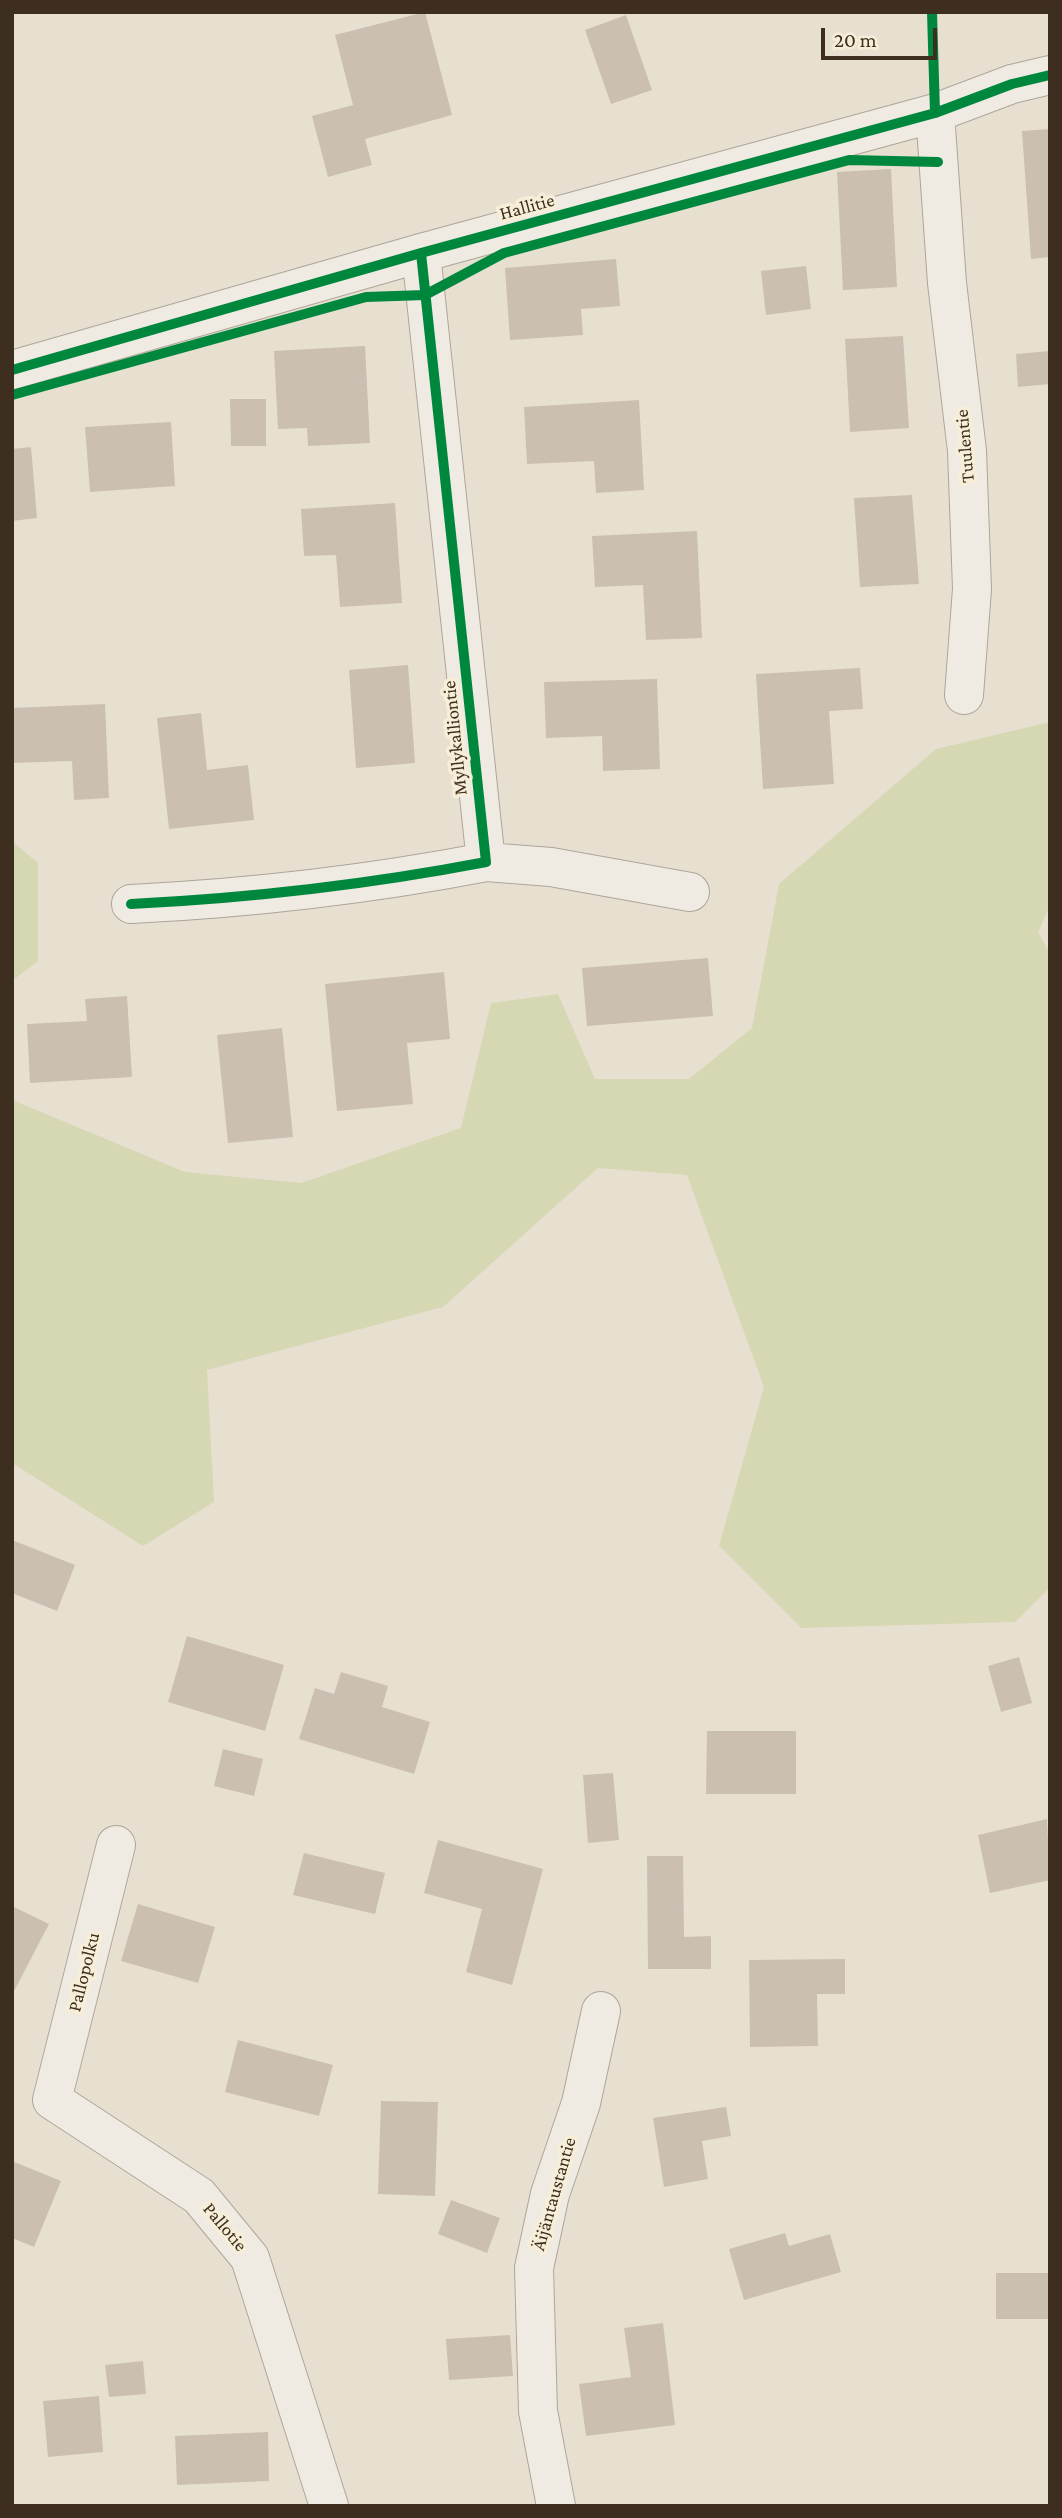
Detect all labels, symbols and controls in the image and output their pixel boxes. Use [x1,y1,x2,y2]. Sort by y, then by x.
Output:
scale bar [824,14,940,58]
text: 20 m [834,28,877,52]
street label: Hallitie [497,189,557,225]
street label: Tuulentie [950,408,980,484]
street label: Myllykalliontie [438,680,472,796]
street label: Pallopolku [63,1930,105,2014]
street label: Äijäntaustantie [527,2135,581,2253]
street label: Pallotie [198,2198,252,2256]

